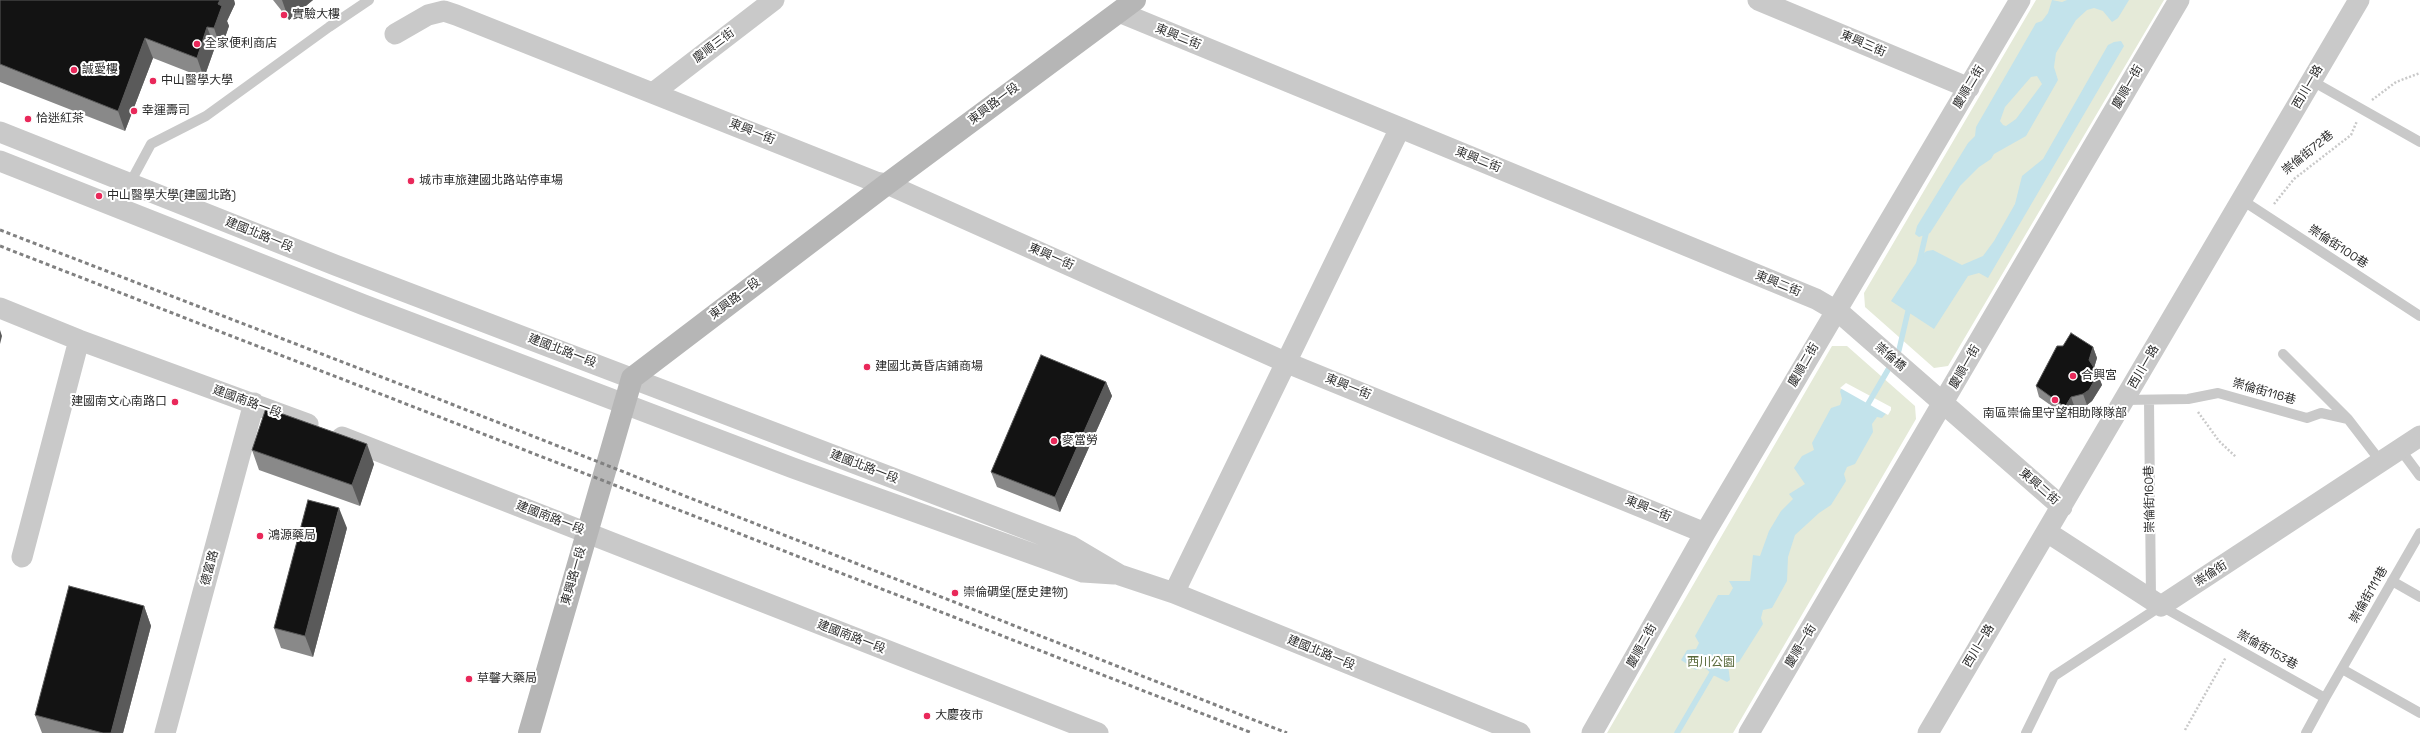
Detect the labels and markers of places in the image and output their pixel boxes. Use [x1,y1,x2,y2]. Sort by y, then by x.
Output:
place label: 實驗大樓 [292,8,340,22]
marker: 實驗大樓 [279,10,289,20]
place label: 全家便利商店 [205,37,277,51]
marker: 全家便利商店 [192,39,202,49]
place label: 誠愛樓 [82,63,118,77]
marker: 誠愛樓 [69,65,79,75]
place label: 中山醫學大學 [161,74,233,88]
marker: 中山醫學大學 [148,76,158,86]
place label: 幸運壽司 [142,104,190,118]
marker: 幸運壽司 [129,106,139,116]
place label: 恰迷紅茶 [36,112,84,126]
marker: 恰迷紅茶 [23,114,33,124]
place label: 城市車旅建國北路站停車場 [419,174,563,188]
marker: 城市車旅建國北路站停車場 [406,176,416,186]
place label: 中山醫學大學(建國北路) [107,189,236,203]
marker: 中山醫學大學(建國北路) [94,191,104,201]
place label: 建國北黃昏店鋪商場 [875,360,983,374]
marker: 建國北黃昏店鋪商場 [862,362,872,372]
place label: 合興宮 [2081,369,2117,383]
marker: 合興宮 [2068,371,2078,381]
place label: 建國南文心南路口 [71,395,167,409]
marker: 南區崇倫里守望相助隊隊部 [2050,395,2060,405]
marker: 建國南文心南路口 [170,397,180,407]
place label: 南區崇倫里守望相助隊隊部 [1983,407,2127,421]
place label: 麥當勞 [1062,434,1098,448]
marker: 麥當勞 [1049,436,1059,446]
place label: 鴻源藥局 [268,529,316,543]
marker: 鴻源藥局 [255,531,265,541]
place label: 崇倫碉堡(歷史建物) [963,586,1068,600]
marker: 崇倫碉堡(歷史建物) [950,588,960,598]
place label: 草馨大藥局 [477,672,537,686]
marker: 草馨大藥局 [464,674,474,684]
place label: 大慶夜市 [935,709,983,723]
marker: 大慶夜市 [922,711,932,721]

